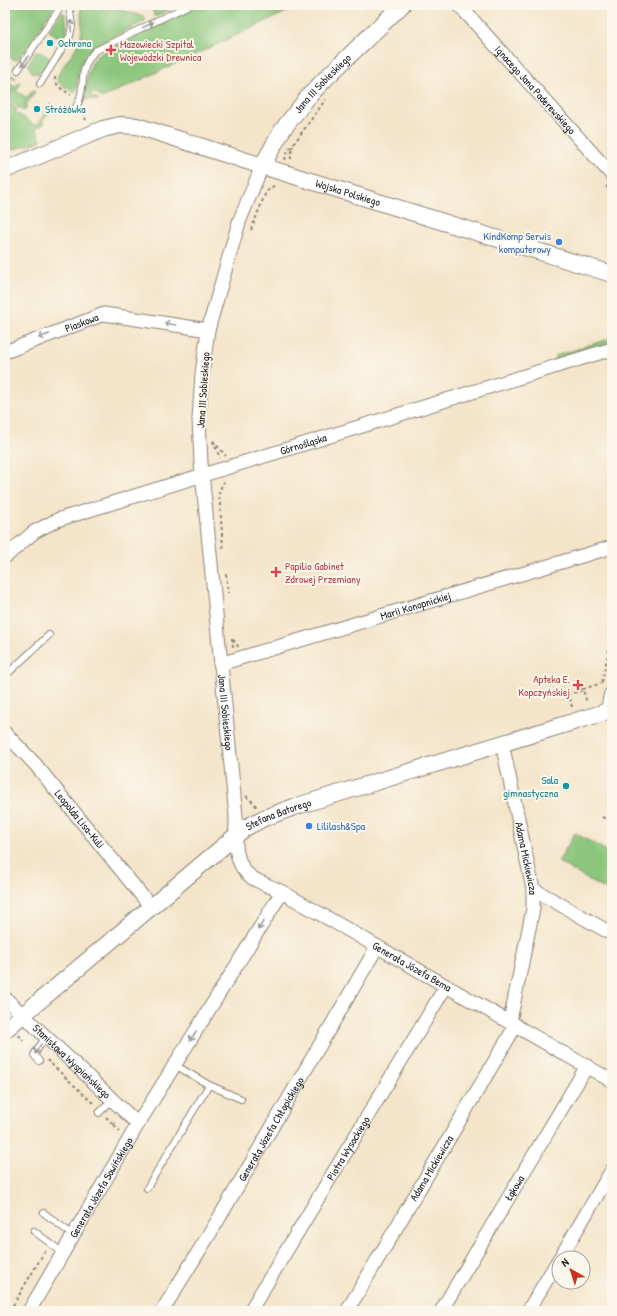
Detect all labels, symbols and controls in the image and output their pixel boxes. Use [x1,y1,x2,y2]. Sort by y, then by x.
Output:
one-way arrow [67,20,75,33]
one-way arrow [142,21,154,28]
place label: Ochrona [58,36,92,50]
place label: Mazowiecki Szpital Wojewódzki Drewnica [120,37,202,64]
marker: Ochrona [45,38,55,48]
street label: Ignacego Jana Paderewskiego [492,42,579,137]
marker: Mazowiecki Szpital Wojewódzki Drewnica [105,44,117,56]
street label: Jana III Sobieskiego [291,50,354,116]
one-way arrow [21,55,29,66]
place label: Stróżówka [45,102,86,116]
marker: Stróżówka [32,104,42,114]
street label: Wojska Polskiego [314,176,383,209]
place label: KindKomp Serwis komputerowy [483,229,551,256]
marker: KindKomp Serwis komputerowy [554,237,564,247]
street label: Piaskowa [63,310,101,335]
one-way arrow [164,320,177,328]
one-way arrow [39,333,51,341]
street label: Jana III Sobieskiego [193,351,213,429]
street label: Górnośląska [278,430,329,458]
place label: Papilio Gabinet Zdrowej Przemiany [285,559,361,586]
marker: Papilio Gabinet Zdrowej Przemiany [270,566,282,578]
street label: Marii Konopnickiej [379,589,452,623]
place label: Apteka E. Kopczyńskiej [518,672,570,699]
street label: Jana III Sobieskiego [215,674,237,752]
marker: Apteka E. Kopczyńskiej [573,680,583,690]
place label: Sala gimnastyczna [503,773,559,800]
marker: Sala gimnastyczna [561,781,571,791]
street label: Leopolda Lisa-Kuli [52,787,108,851]
street label: Stefana Batorego [243,795,313,833]
place label: Lililash&Spa [317,819,366,833]
marker: Lililash&Spa [304,821,314,831]
street label: Adama Mickiewicza [512,821,540,895]
one-way arrow [257,919,265,931]
street label: Generała Józefa Bema [370,938,455,995]
street label: Stanisława Wyspiańskiego [30,1021,114,1102]
one-way arrow [189,1030,197,1041]
one-way arrow [33,1042,41,1054]
street label: Generała Józefa Chłopickiego [235,1074,307,1184]
street label: Piotra Wysockiego [323,1113,373,1183]
street label: Adama Mickiewicza [407,1132,457,1203]
street label: Generała Józefa Sowińskiego [66,1134,136,1240]
street label: Łąkowa [501,1172,528,1204]
north arrow [551,1250,591,1290]
text: N [558,1255,571,1270]

